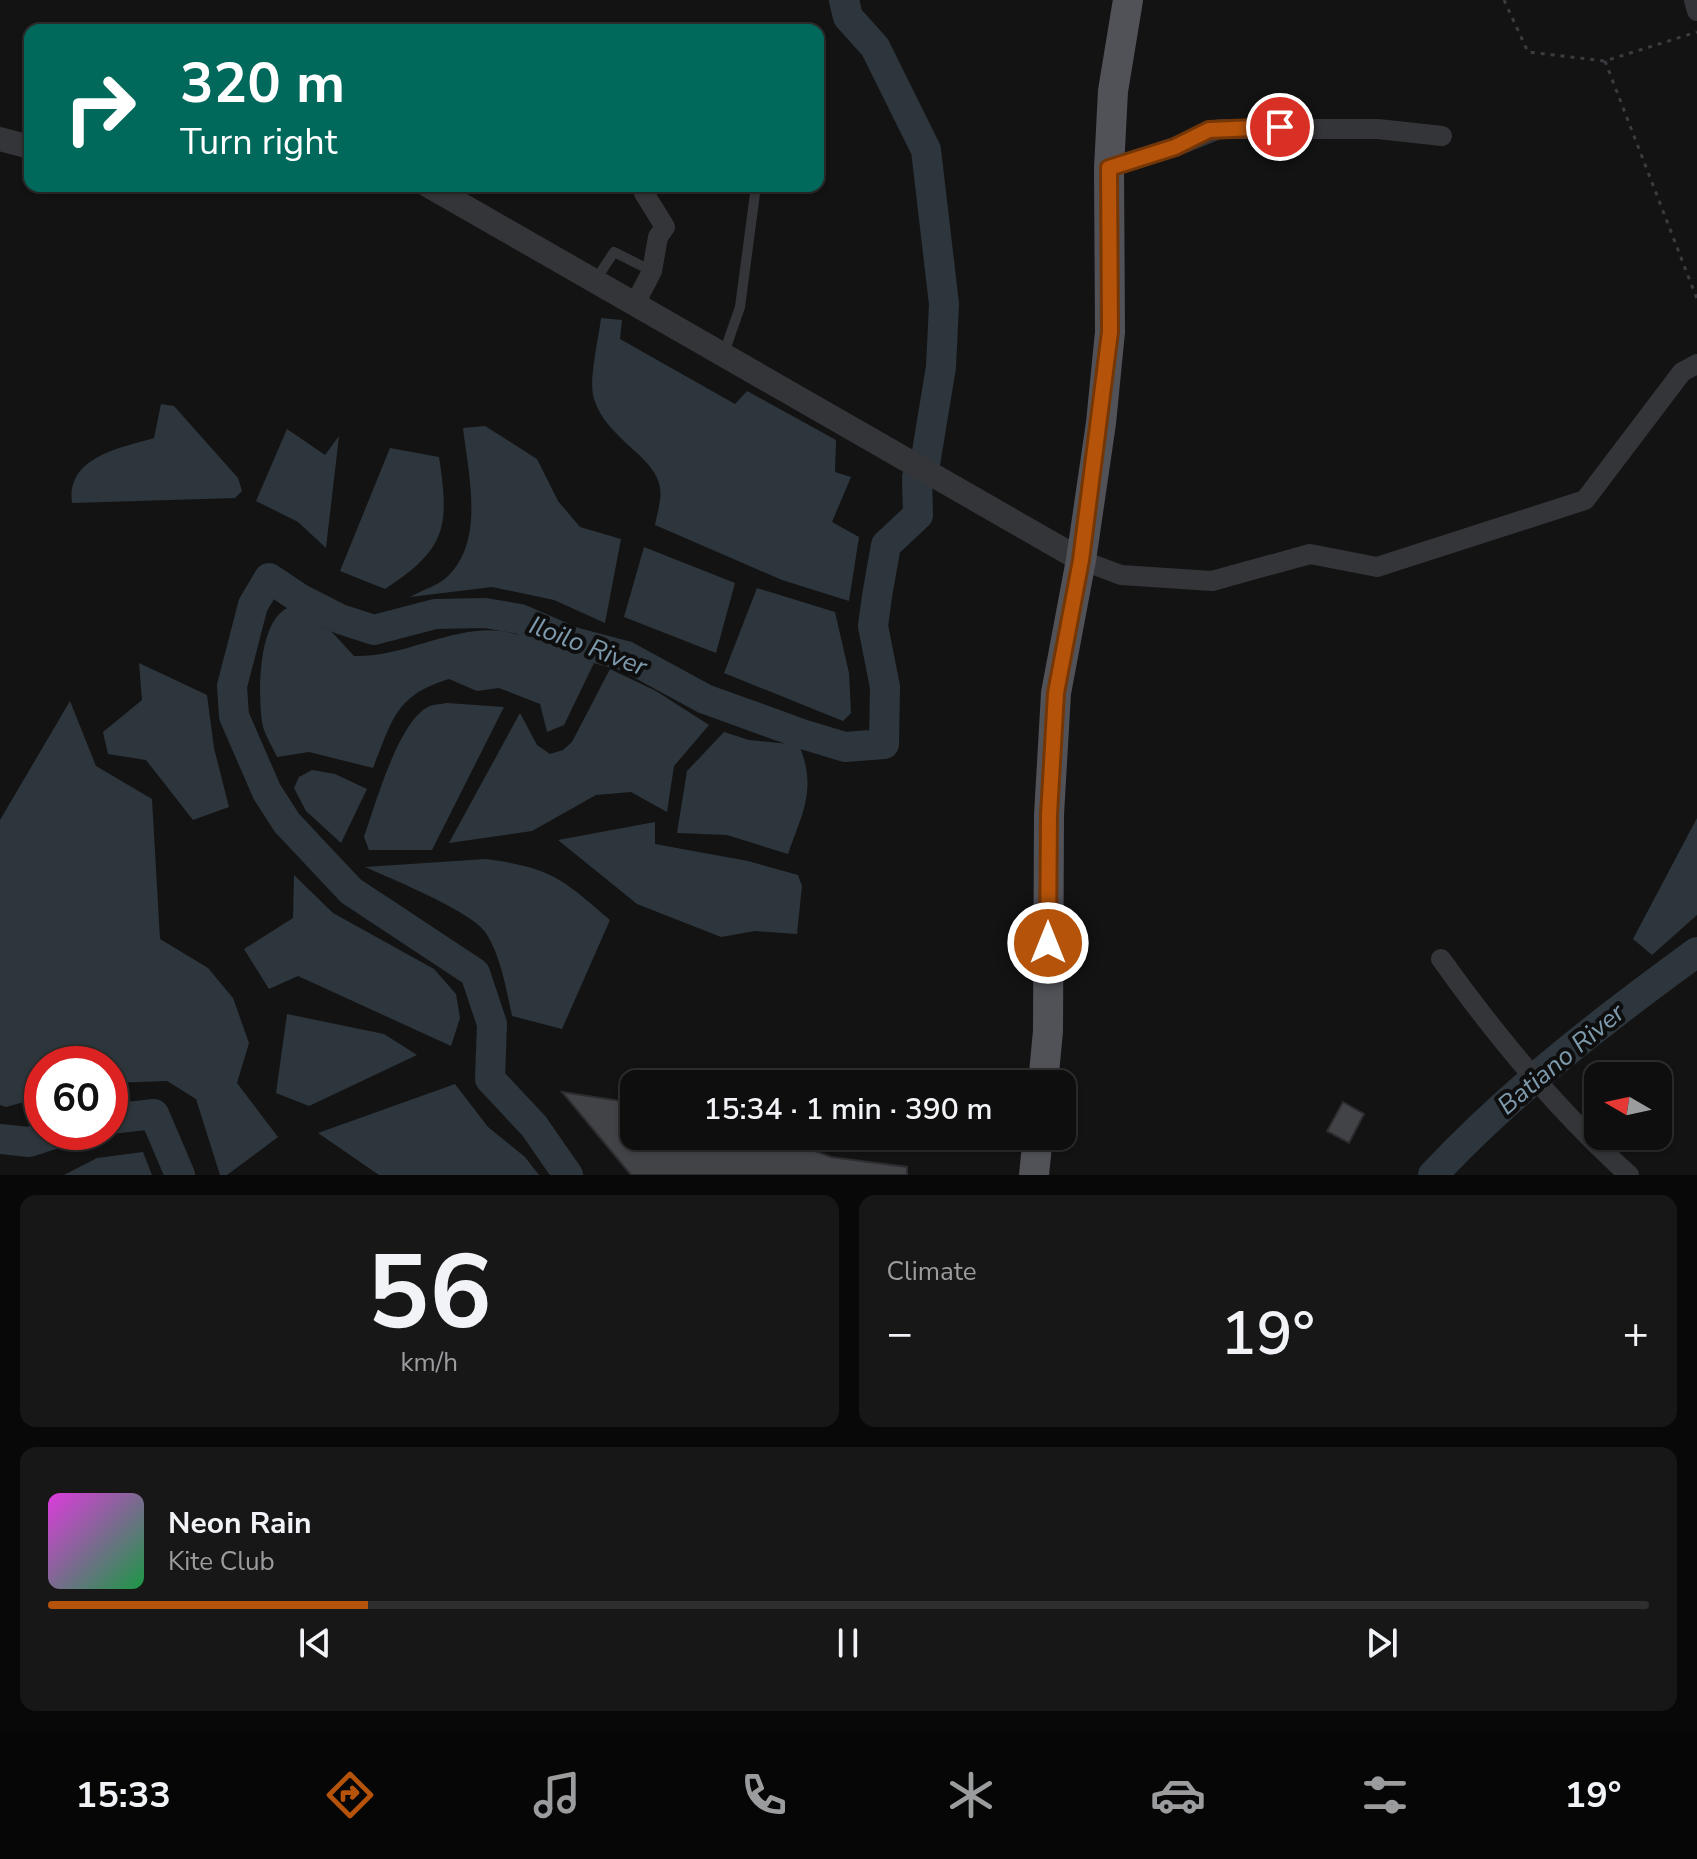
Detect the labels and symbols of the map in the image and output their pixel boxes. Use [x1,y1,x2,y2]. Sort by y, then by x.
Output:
pin [1246,93,1314,161]
water label: Iloilo River [524,608,652,685]
position arrow [1006,901,1090,985]
water label: Batiano River [1490,995,1633,1123]
speed limit sign: 60 [24,1046,128,1150]
north arrow [1584,1062,1672,1150]

